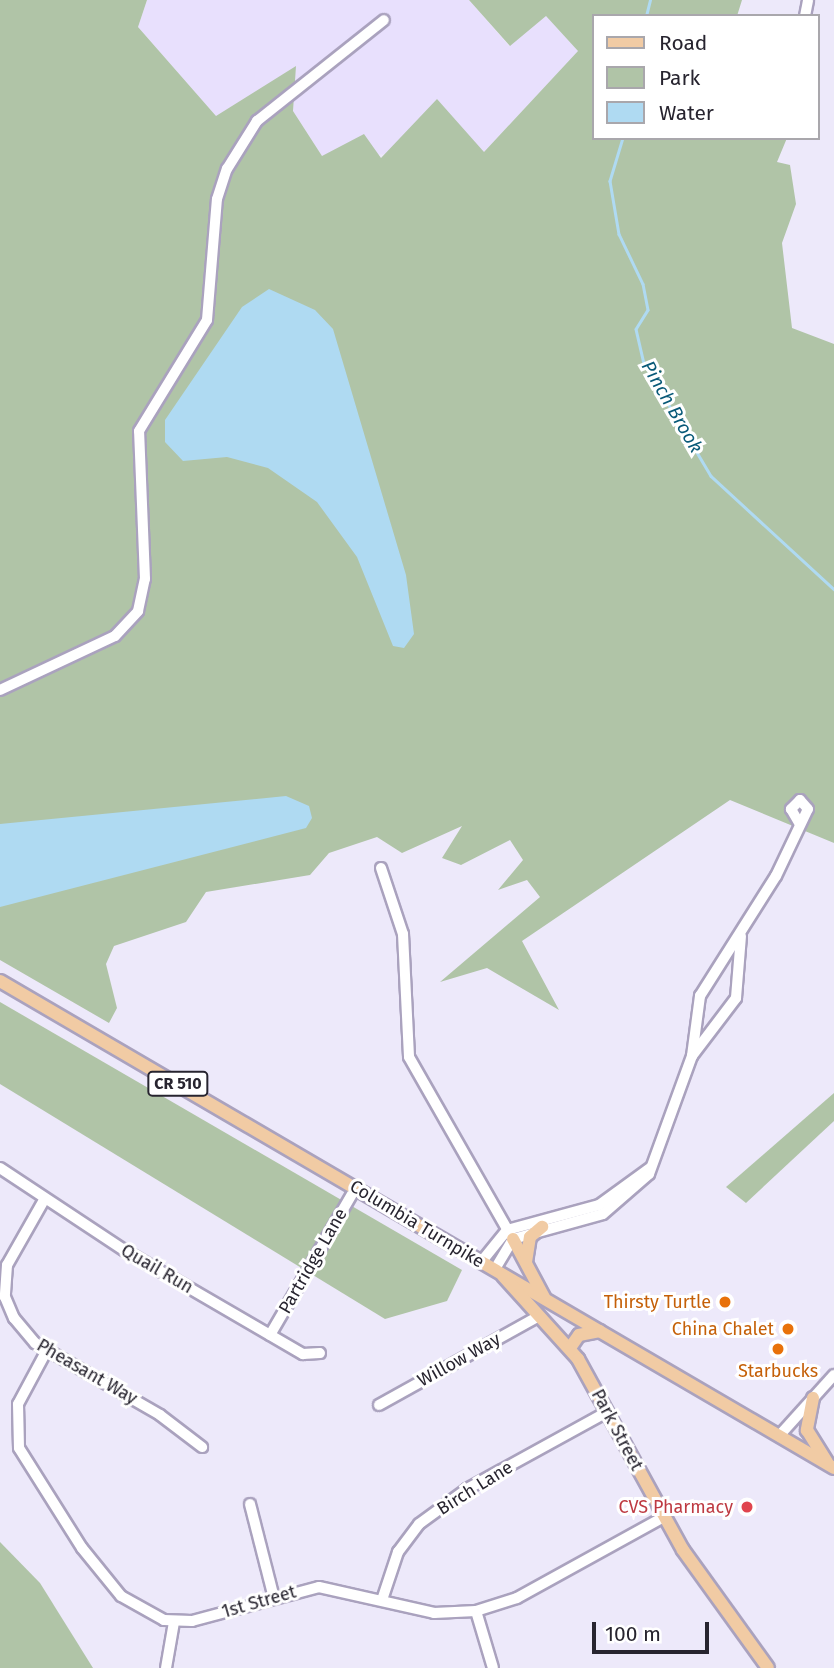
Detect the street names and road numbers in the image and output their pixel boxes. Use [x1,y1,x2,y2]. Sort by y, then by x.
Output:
road number: CR 510 [146,1072,210,1096]
street label: Columbia Turnpike [346,1175,488,1273]
street label: Partridge Lane [274,1204,352,1318]
street label: Quail Run [117,1240,197,1298]
street label: Willow Way [414,1328,504,1392]
street label: Pheasant Way [33,1335,141,1409]
street label: Park Street [587,1386,647,1474]
street label: Birch Lane [433,1456,517,1520]
street label: 1st Street [219,1581,299,1623]

